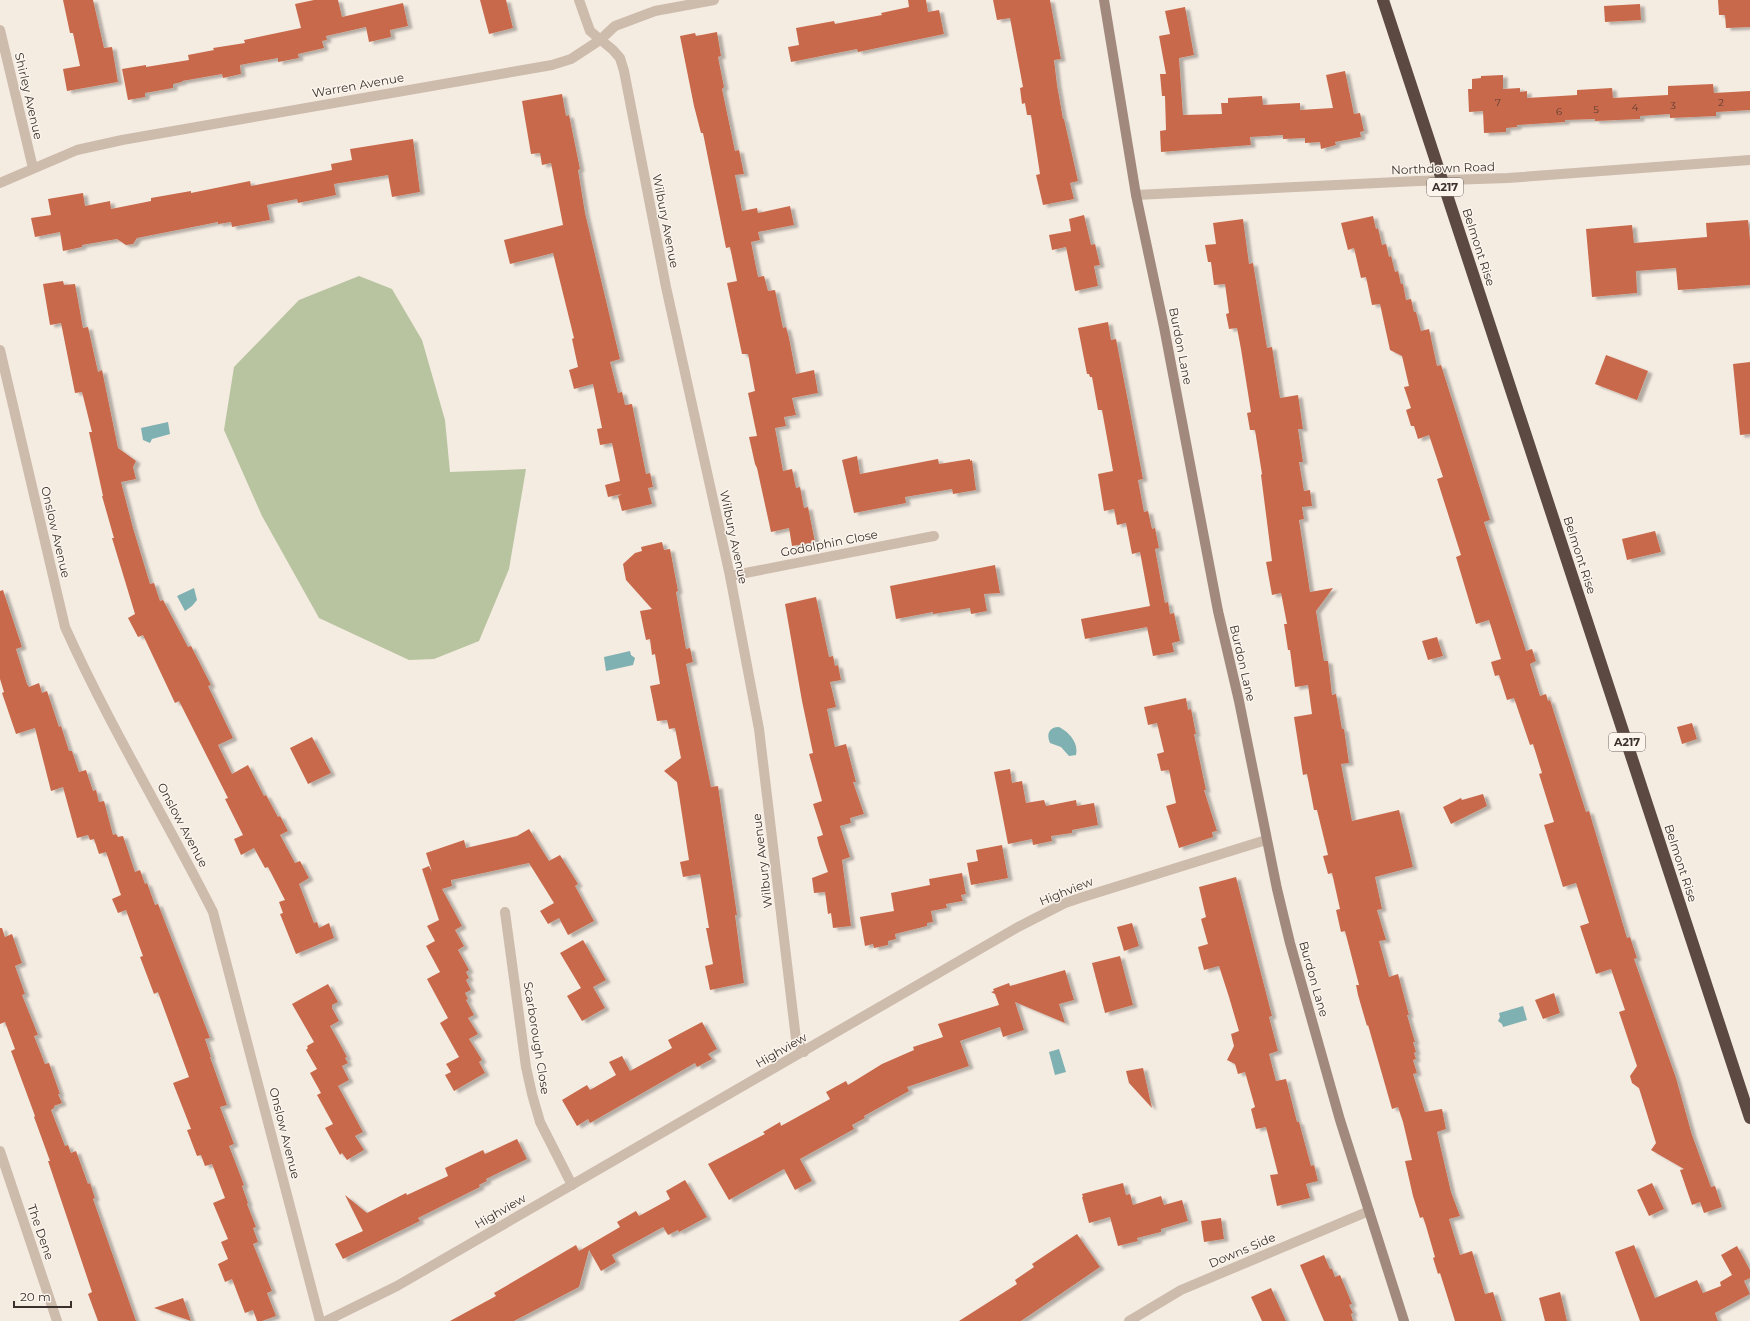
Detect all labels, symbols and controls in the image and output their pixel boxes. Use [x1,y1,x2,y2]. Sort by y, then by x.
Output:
street label: Shirley Avenue [12,51,46,141]
street label: Warren Avenue [311,70,405,100]
house number: 7 [1495,96,1501,109]
house number: 2 [1718,96,1724,109]
house number: 3 [1670,99,1676,112]
house number: 4 [1632,101,1639,114]
house number: 5 [1593,103,1599,116]
house number: 6 [1556,105,1562,118]
street label: Northdown Road [1391,159,1495,177]
street label: Wilbury Avenue [650,173,682,269]
road number: A217 [1427,178,1463,196]
street label: Belmont Rise [1459,206,1499,288]
street label: Burdon Lane [1166,306,1196,386]
street label: Onslow Avenue [38,485,74,579]
street label: Wilbury Avenue [717,489,751,585]
street label: Belmont Rise [1560,514,1600,596]
street label: Godolphin Close [779,526,879,560]
street label: Burdon Lane [1227,623,1259,703]
road number: A217 [1609,733,1645,751]
street label: Onslow Avenue [154,780,212,870]
street label: Wilbury Avenue [749,813,775,909]
street label: Belmont Rise [1661,822,1701,904]
street label: Highview [1037,873,1095,909]
street label: Burdon Lane [1296,939,1332,1019]
street label: Scarborough Close [521,981,553,1095]
street label: Highview [753,1029,810,1071]
street label: Onslow Avenue [266,1086,304,1180]
street label: Highview [472,1190,529,1232]
street label: The Dene [24,1202,58,1262]
street label: Downs Side [1206,1229,1278,1271]
scale bar [14,1283,71,1309]
text: 20 m [20,1289,51,1304]

